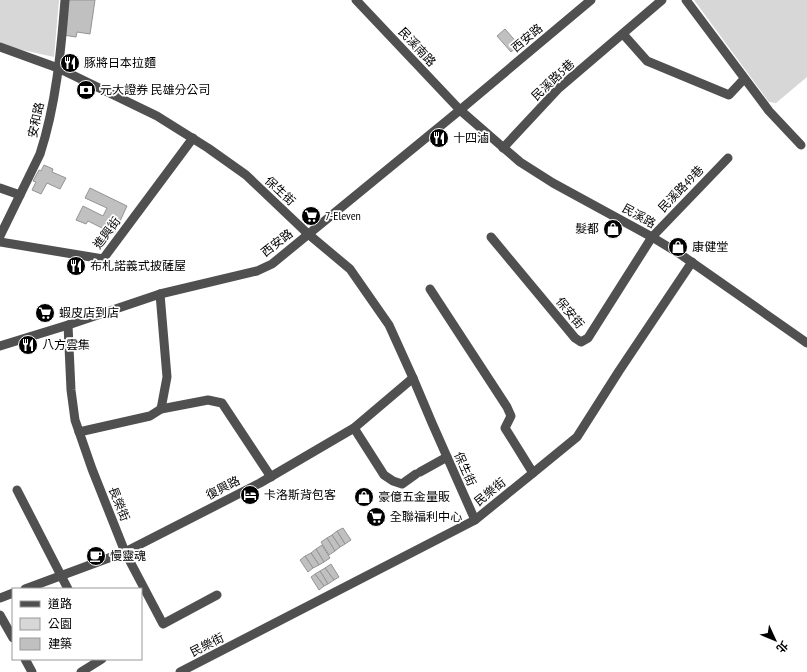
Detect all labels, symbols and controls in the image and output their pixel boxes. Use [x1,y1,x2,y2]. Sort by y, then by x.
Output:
street label: 西安路 [508,20,545,55]
street label: 民溪南路 [396,24,439,69]
restaurant icon: 豚將日本拉麵 [59,52,81,74]
place label: 豚將日本拉麵 [84,55,156,70]
street label: 民溪路5巷 [528,56,577,103]
bank icon: 元大證券 民雄分公司 [75,79,97,101]
place label: 元大證券 民雄分公司 [100,82,211,97]
street label: 安和路 [24,101,47,139]
restaurant icon: 十四滷 [428,127,450,149]
place label: 十四滷 [453,130,489,145]
street label: 民溪路49巷 [655,162,706,215]
street label: 保生街 [262,173,299,208]
street label: 民溪路 [620,200,659,231]
supermarket icon: 7-Eleven [300,205,322,227]
place label: 7-Eleven [325,208,361,223]
street label: 進興街 [90,214,123,252]
shop icon: 髮都 [602,218,624,240]
place label: 髮都 [575,221,599,236]
street label: 西安路 [258,226,295,260]
shop icon: 康健堂 [667,236,689,258]
place label: 康健堂 [692,239,728,254]
restaurant icon: 布札諾義式披薩屋 [65,255,87,277]
place label: 布札諾義式披薩屋 [90,258,186,273]
street label: 保安街 [553,294,588,331]
supermarket icon: 蝦皮店到店 [34,302,56,324]
place label: 蝦皮店到店 [59,305,119,320]
restaurant icon: 八方雲集 [17,334,39,356]
place label: 八方雲集 [42,337,90,352]
street label: 保生街 [451,449,480,488]
street label: 復興路 [203,473,242,502]
street label: 民樂街 [471,474,508,509]
street label: 長榮街 [106,484,133,523]
hotel icon: 卡洛斯背包客 [239,484,261,506]
shop icon: 豪億五金量販 [353,486,375,508]
place label: 卡洛斯背包客 [264,487,336,502]
place label: 豪億五金量販 [378,489,450,504]
supermarket icon: 全聯福利中心 [365,506,387,528]
place label: 全聯福利中心 [390,509,462,524]
cafe icon: 慢靈魂 [85,545,107,567]
place label: 慢靈魂 [110,548,146,563]
legend [12,588,142,660]
text: 道路 [48,596,72,611]
text: 公園 [48,616,72,631]
north arrow [755,620,795,660]
street label: 民樂街 [187,630,226,659]
text: 建築 [48,636,72,651]
text: 北 [773,638,791,656]

